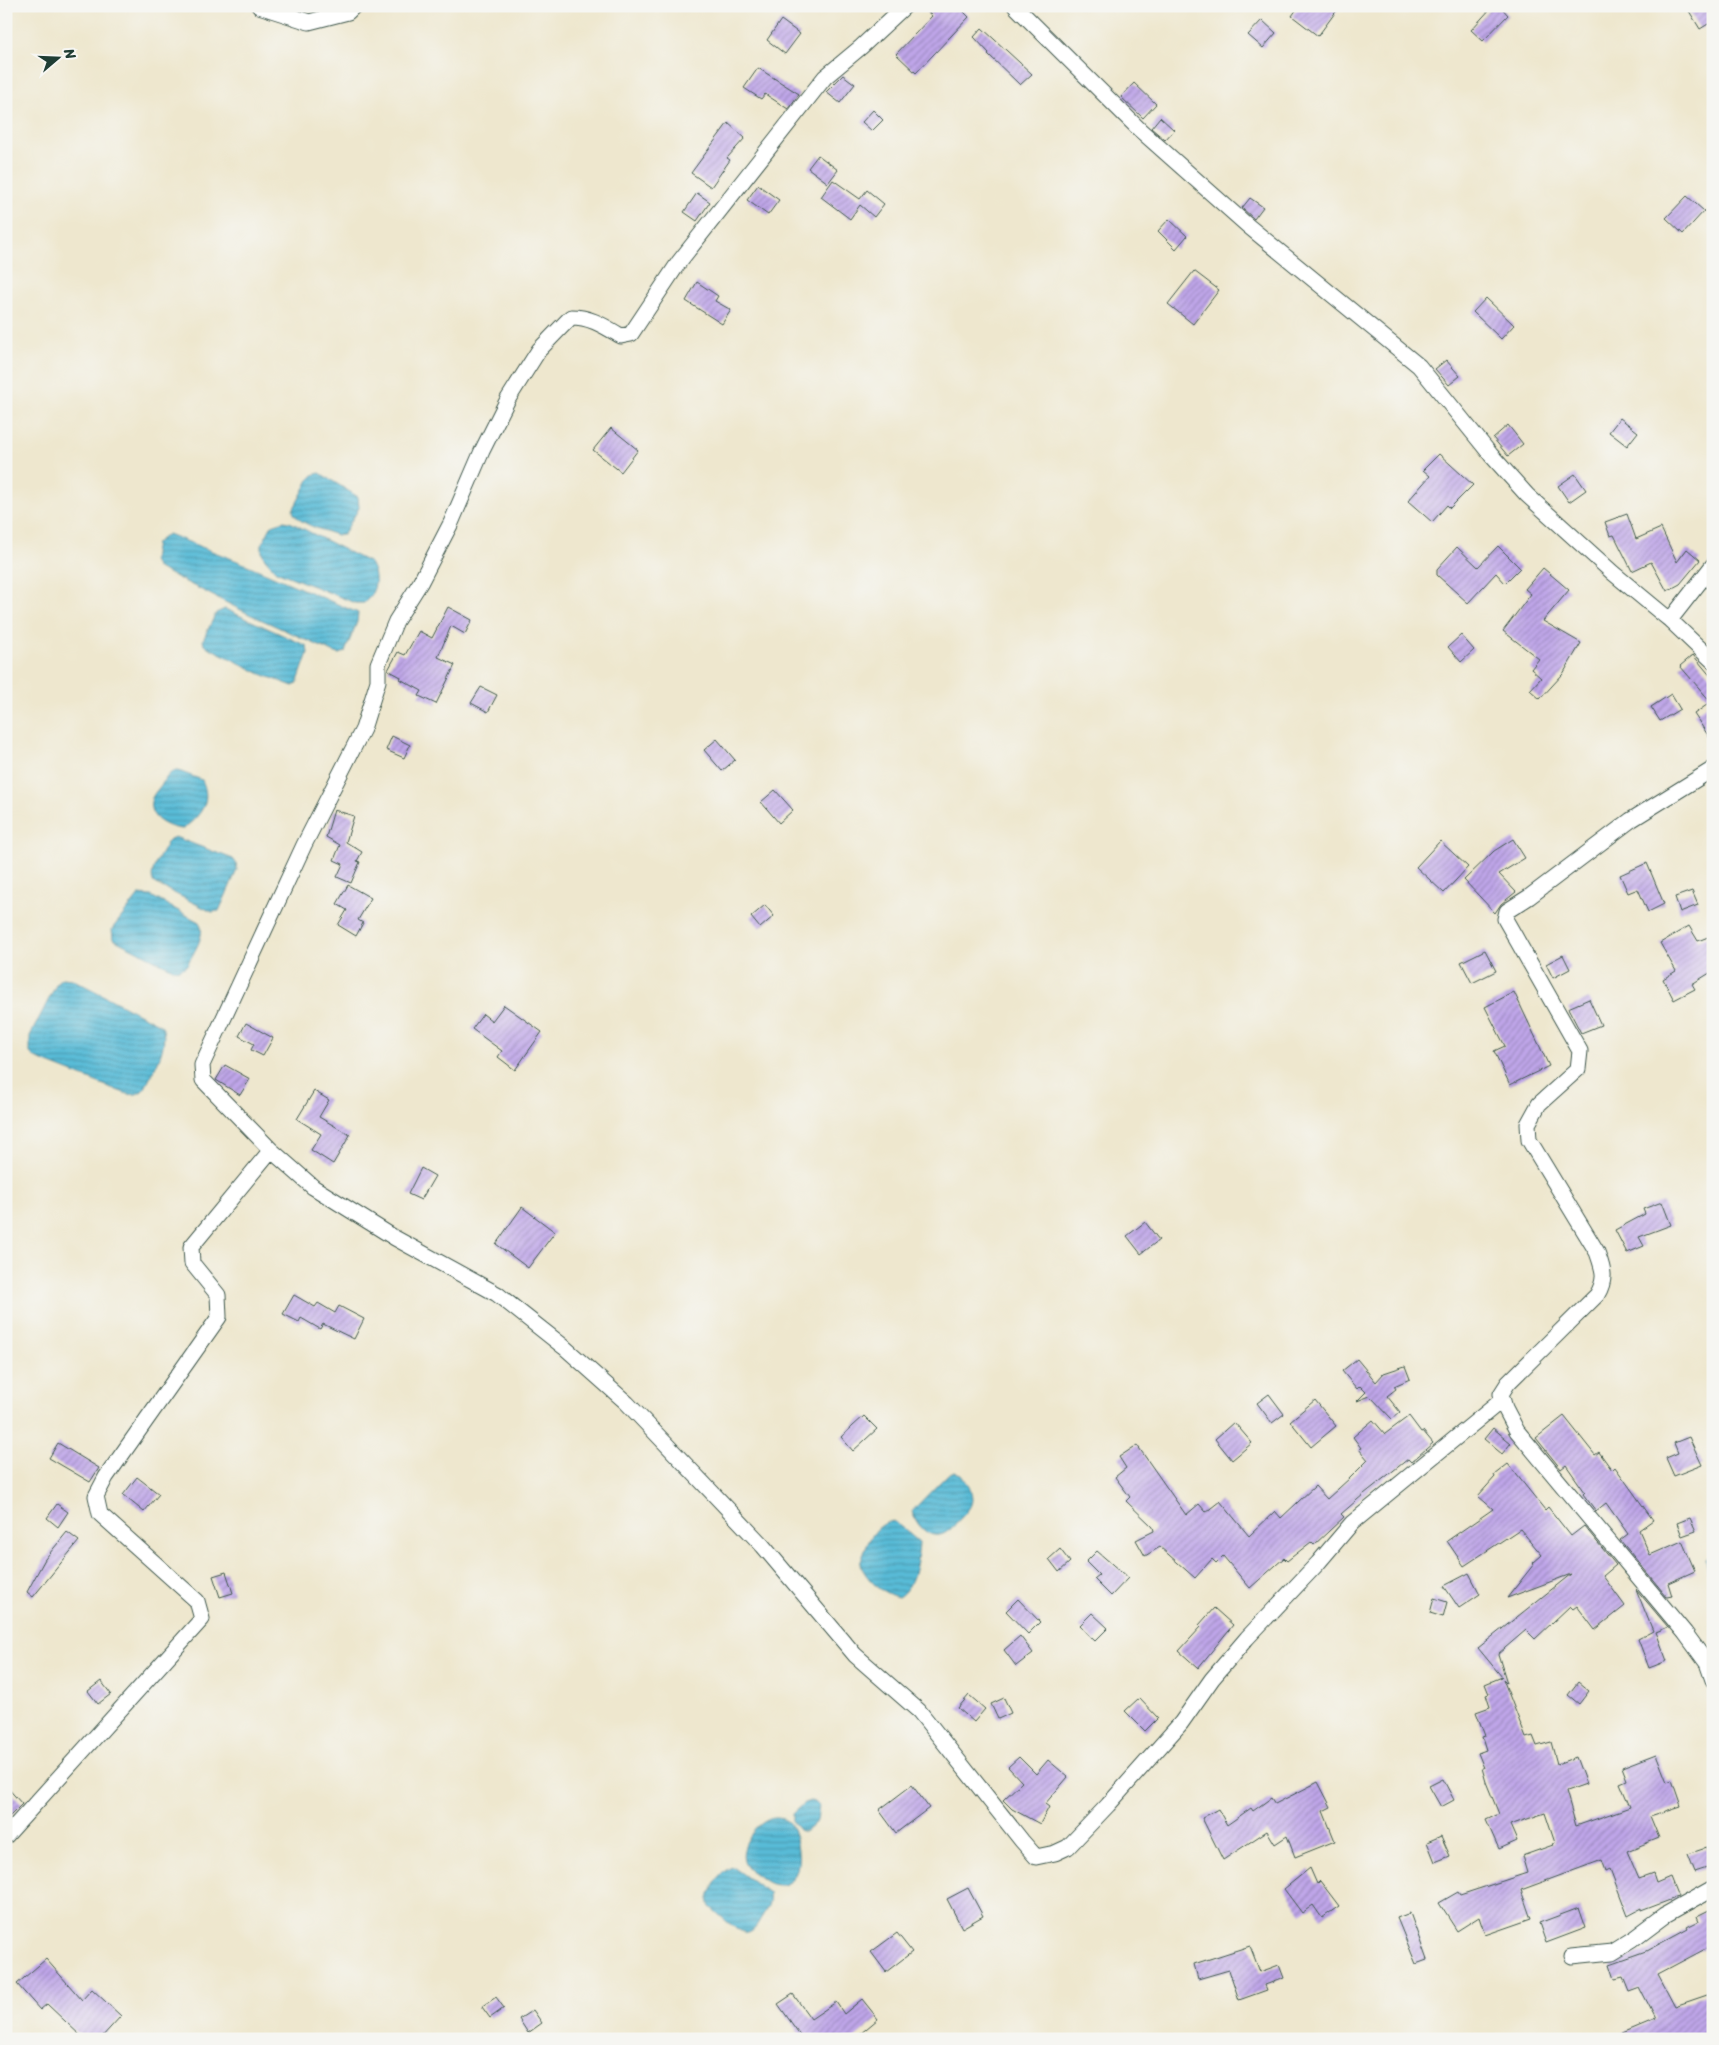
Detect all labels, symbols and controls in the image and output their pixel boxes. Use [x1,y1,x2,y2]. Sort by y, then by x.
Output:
north arrow [32,32,82,82]
text: N [56,44,83,63]

